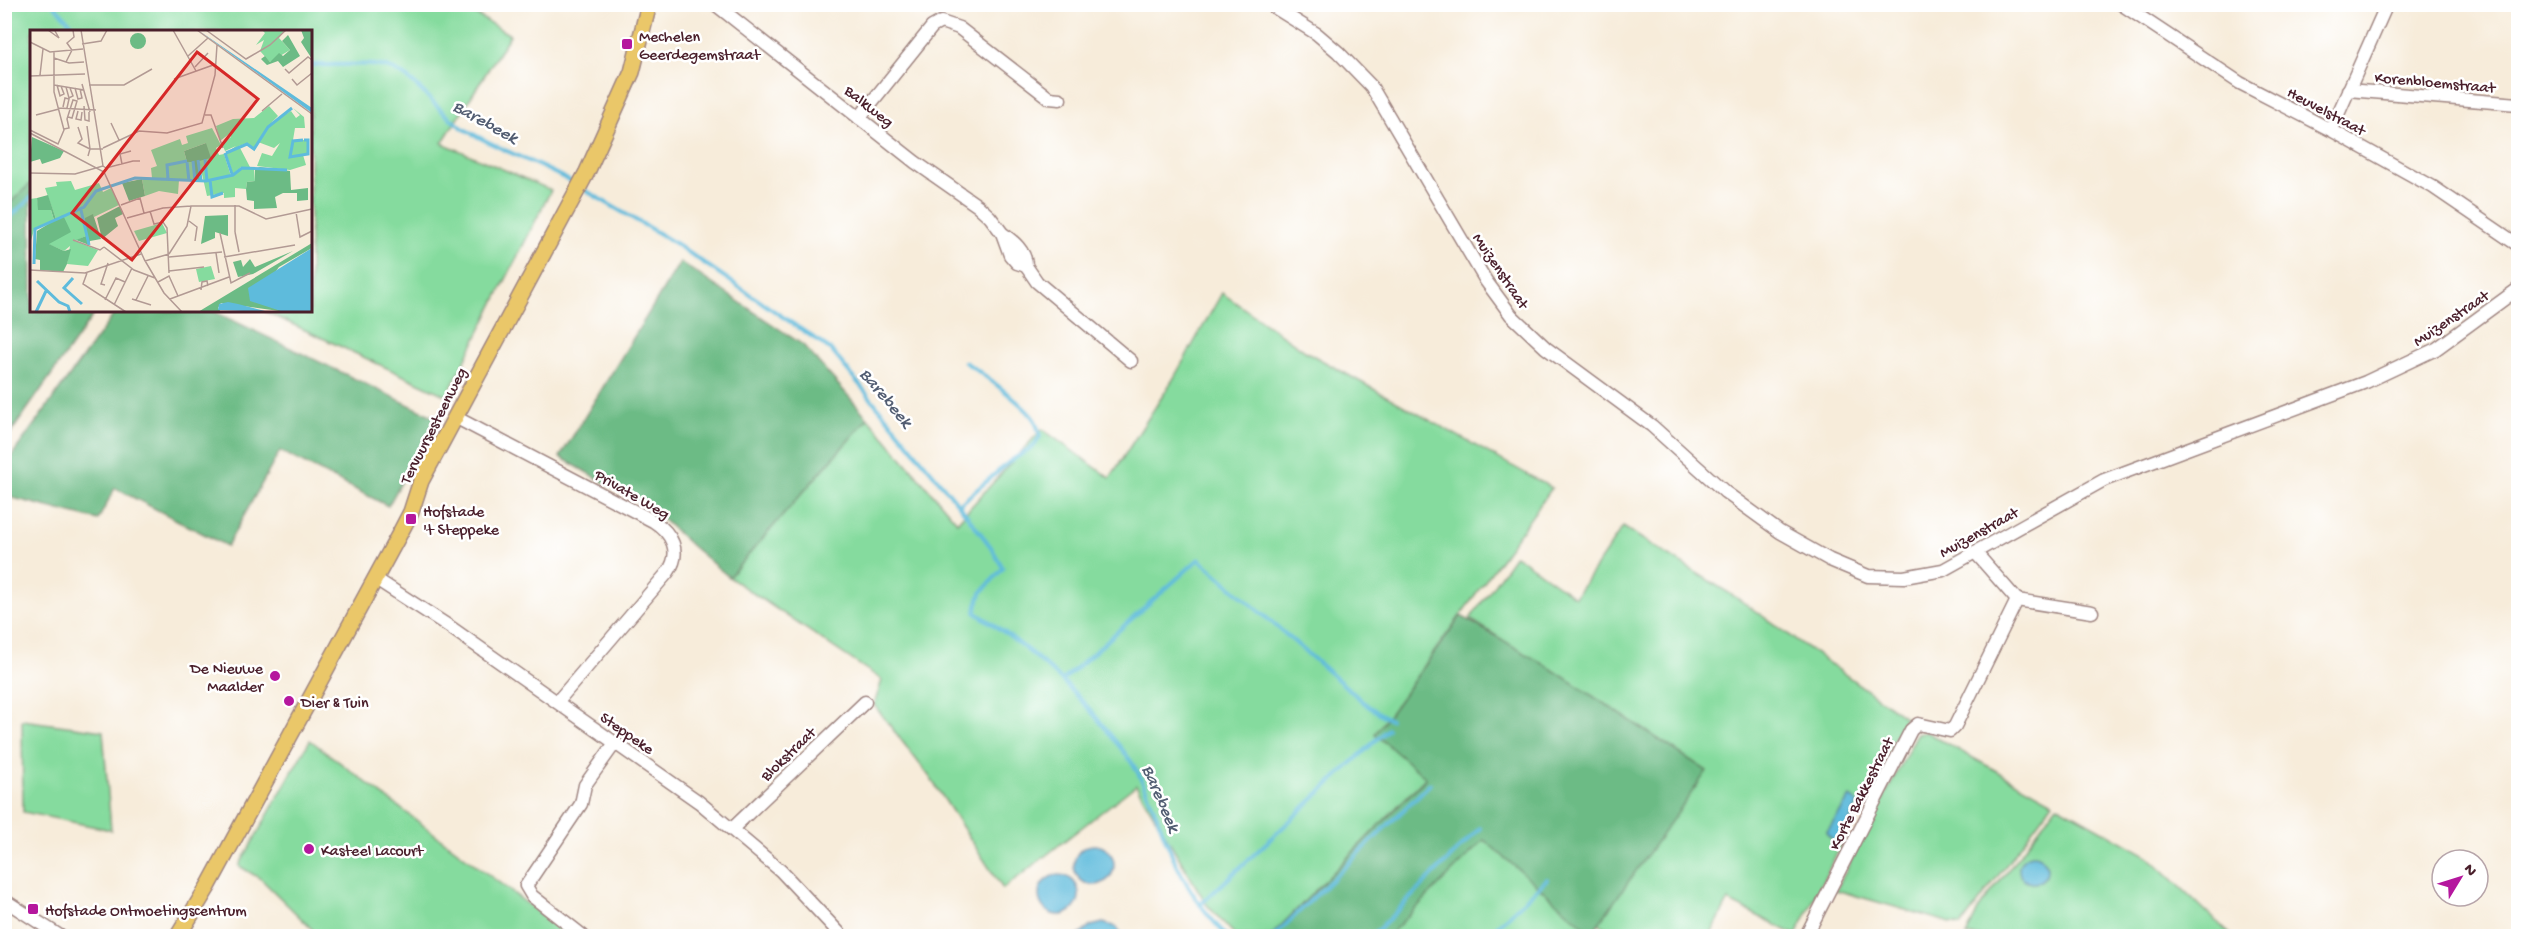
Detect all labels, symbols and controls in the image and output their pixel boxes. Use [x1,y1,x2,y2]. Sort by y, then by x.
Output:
place label: Mechelen Geerdegemstraat [639,29,761,66]
inset map [30,30,312,312]
marker: Mechelen Geerdegemstraat [620,37,634,51]
street label: Korenbloemstraat [2374,70,2497,99]
street label: Balkweg [839,82,896,133]
street label: Heuvelstraat [2283,84,2369,142]
water label: Barebeek [449,97,523,151]
street label: Muizenstraat [1467,230,1532,315]
street label: Muizenstraat [2410,287,2495,352]
street label: Tervuursesteenweg [397,365,473,489]
water label: Barebeek [854,365,917,434]
street label: Private Weg [590,466,672,525]
place label: Hofstade 't Steppeke [423,504,500,541]
street label: Muizenstraat [1937,504,2024,564]
marker: Hofstade 't Steppeke [404,512,418,526]
place label: De Nieuwe Maalder [189,661,264,698]
marker: De Nieuwe Maalder [268,669,282,683]
marker: Dier & Tuin [282,694,296,708]
place label: Dier & Tuin [300,695,369,714]
street label: Steppeke [595,709,657,761]
street label: Blokstraat [757,724,822,787]
street label: Korte Bakkestraat [1827,734,1900,854]
water label: Barebeek [1136,762,1184,838]
marker: Kasteel Lacourt [302,842,316,856]
place label: Kasteel Lacourt [321,843,425,862]
north arrow [2430,848,2490,908]
text: N [2458,861,2480,881]
marker: Hofstade Ontmoetingscentrum [26,902,40,916]
place label: Hofstade Ontmoetingscentrum [45,903,247,922]

